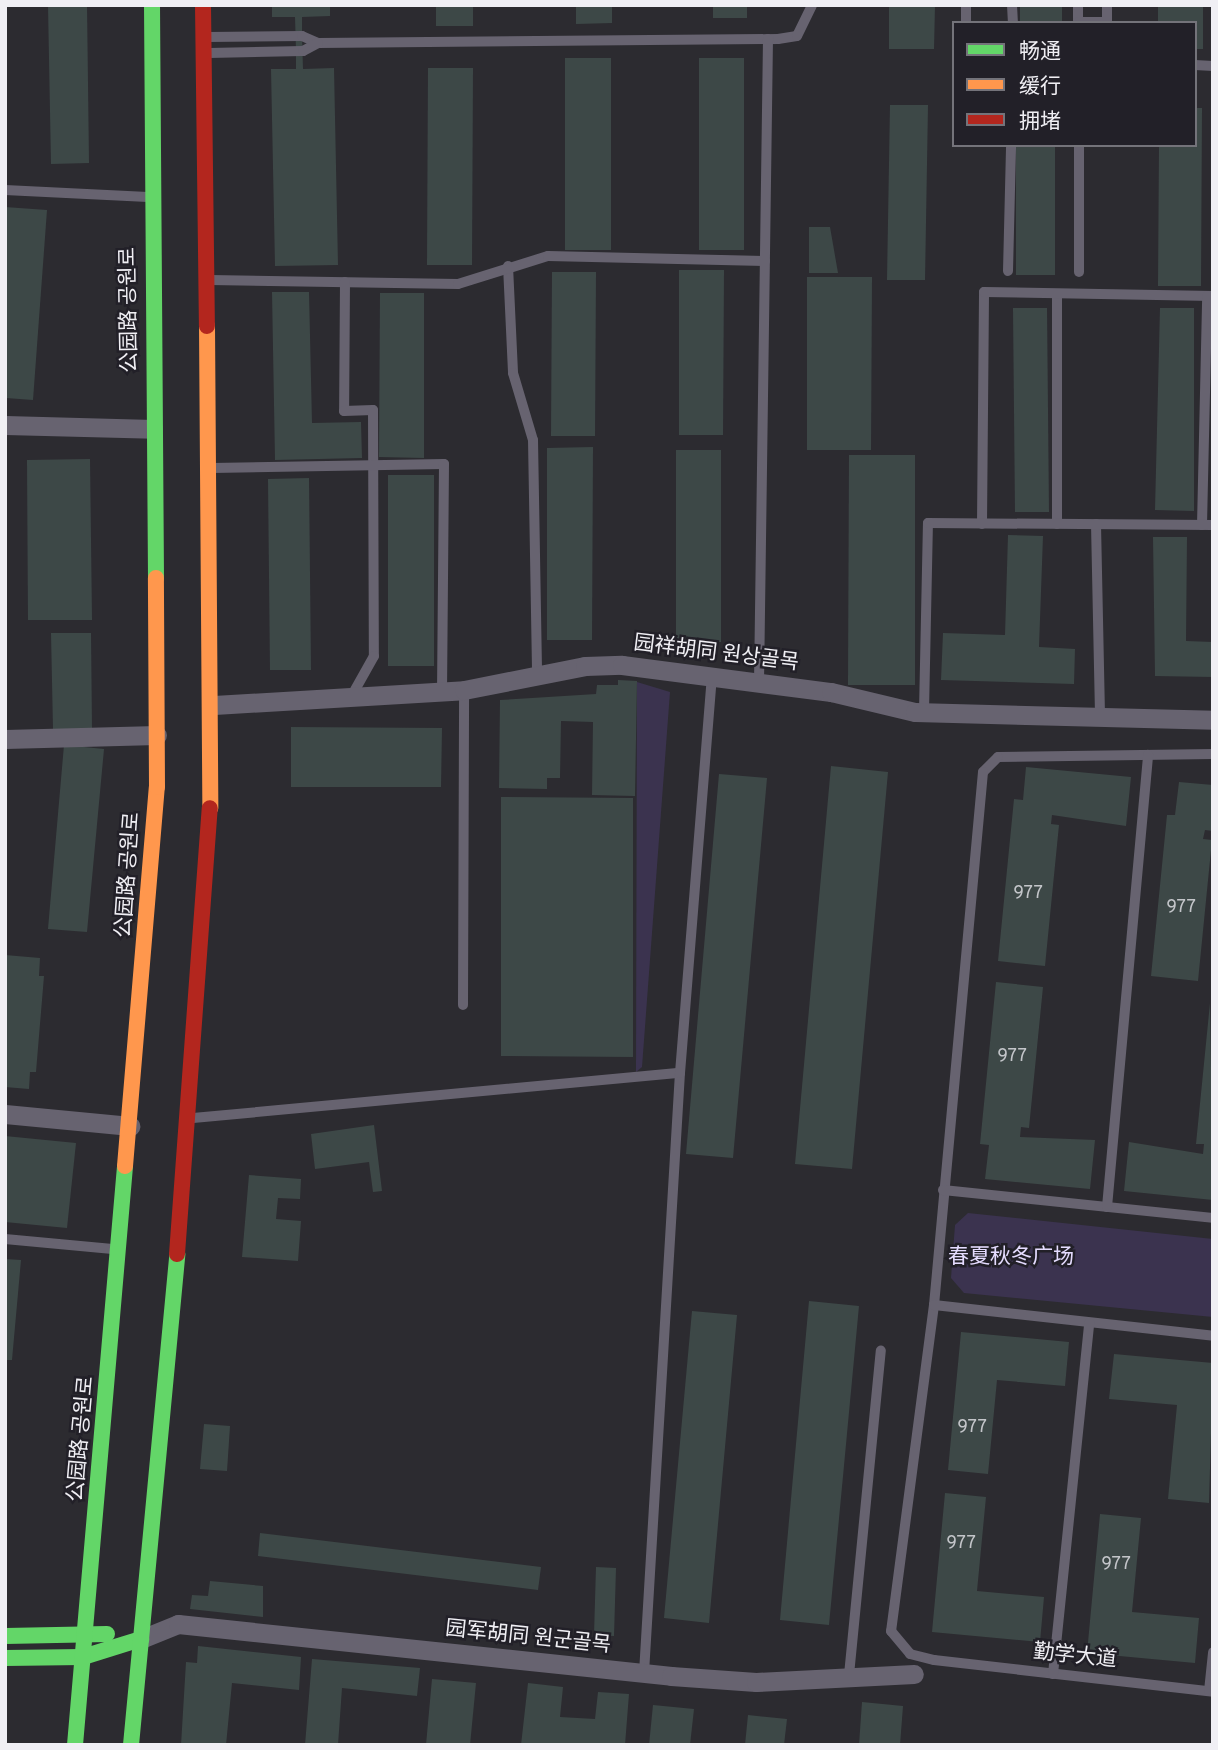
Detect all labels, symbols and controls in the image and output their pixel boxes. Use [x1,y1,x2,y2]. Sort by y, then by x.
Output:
legend [952,21,1197,147]
text: 畅通 [1019,39,1061,66]
text: 缓行 [1019,74,1061,101]
text: 拥堵 [1019,109,1061,136]
street label: 公园路 공원로 [116,247,144,373]
street label: 园祥胡同 원상골목 [632,631,800,677]
street label: 公园路 공원로 [112,811,146,939]
house number: 977 [1013,883,1043,905]
house number: 977 [1166,897,1196,919]
house number: 977 [997,1046,1027,1068]
park label: 春夏秋冬广场 [948,1245,1074,1271]
street label: 公园路 공원로 [64,1375,100,1503]
house number: 977 [957,1417,987,1439]
house number: 977 [946,1533,976,1555]
house number: 977 [1101,1554,1131,1576]
street label: 园军胡同 원군골목 [444,1617,612,1659]
street label: 勤学大道 [1032,1640,1118,1674]

